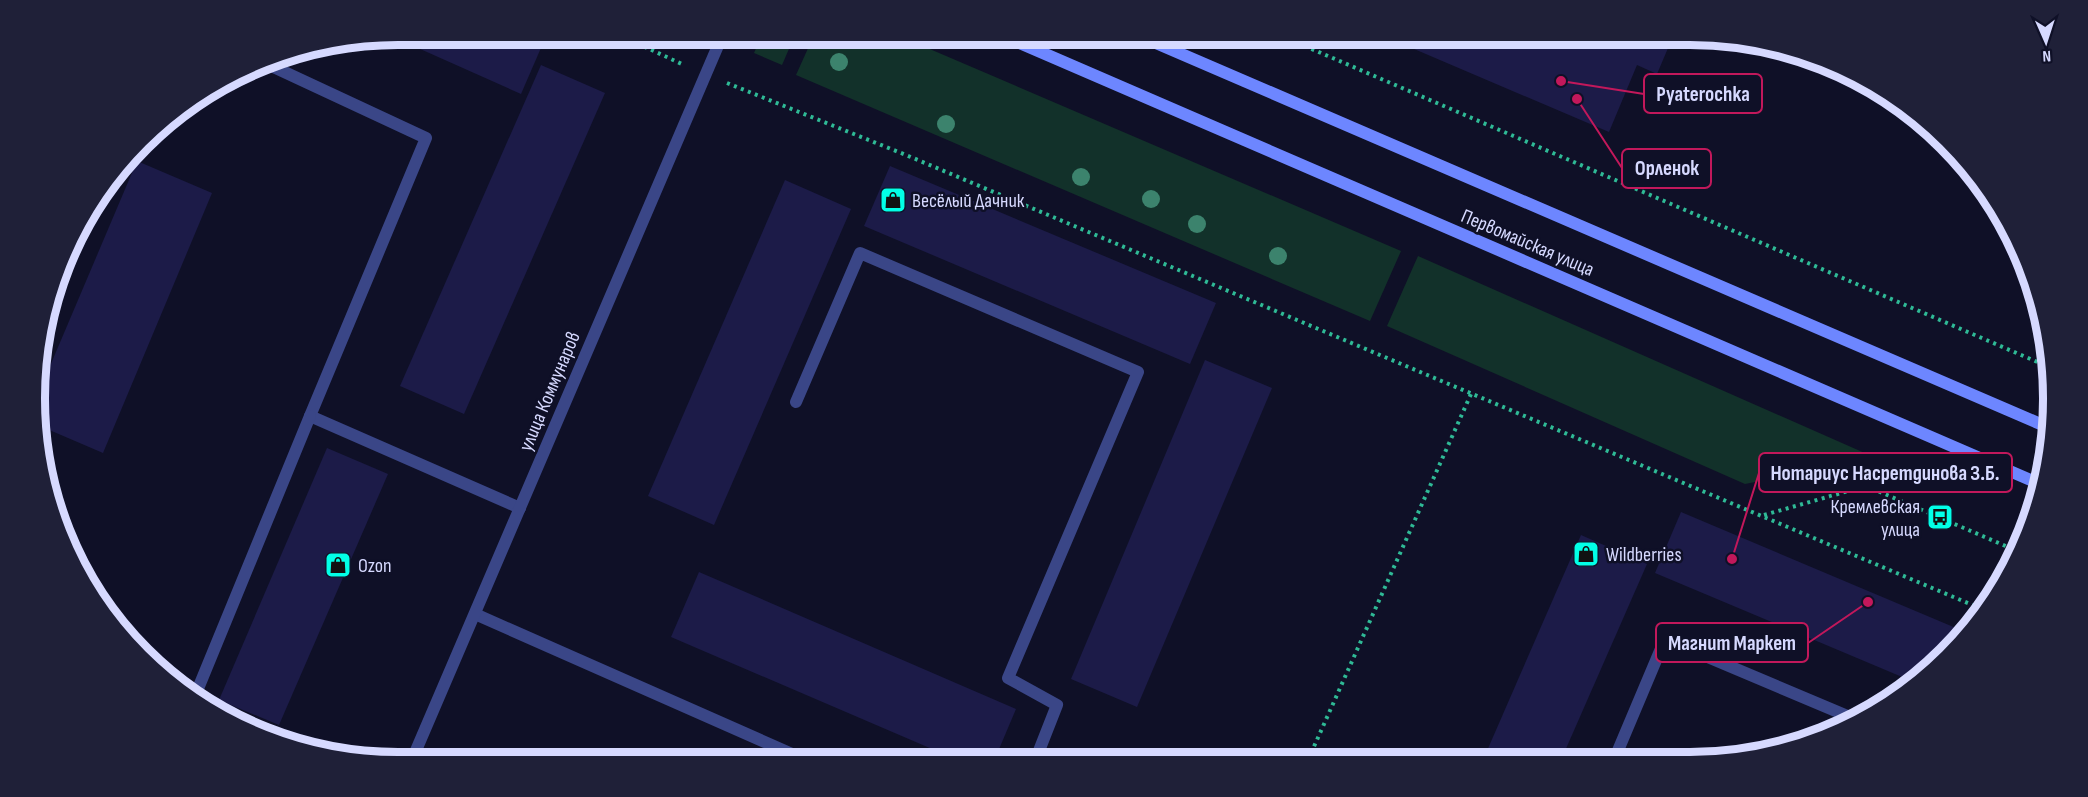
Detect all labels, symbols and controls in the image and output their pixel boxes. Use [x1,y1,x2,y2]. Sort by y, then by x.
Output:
north arrow [2016,12,2076,72]
text: N [2042,46,2051,65]
callout: Pyaterochka [1644,74,1762,113]
text: Pyaterochka [1656,82,1750,107]
callout: Орленок [1622,149,1711,188]
text: Орленок [1635,156,1699,181]
shop icon: Весёлый Дачник [878,185,908,215]
place label: Весёлый Дачник [912,189,1025,213]
street label: Первомайская улица [1458,204,1598,282]
street label: улица Коммунаров [514,328,586,455]
callout: Нотариус Насретдинова З.Б. [1759,453,2012,492]
text: Нотариус Насретдинова З.Б. [1770,461,2000,486]
place label: Кремлевская улица [1831,495,1920,542]
bus stop icon: Кремлевская улица [1925,502,1955,532]
shop icon: Wildberries [1571,539,1601,569]
place label: Wildberries [1606,543,1682,567]
shop icon: Ozon [323,550,353,580]
place label: Ozon [358,554,392,578]
callout: Магнит Маркет [1656,623,1808,662]
text: Магнит Маркет [1668,631,1796,656]

